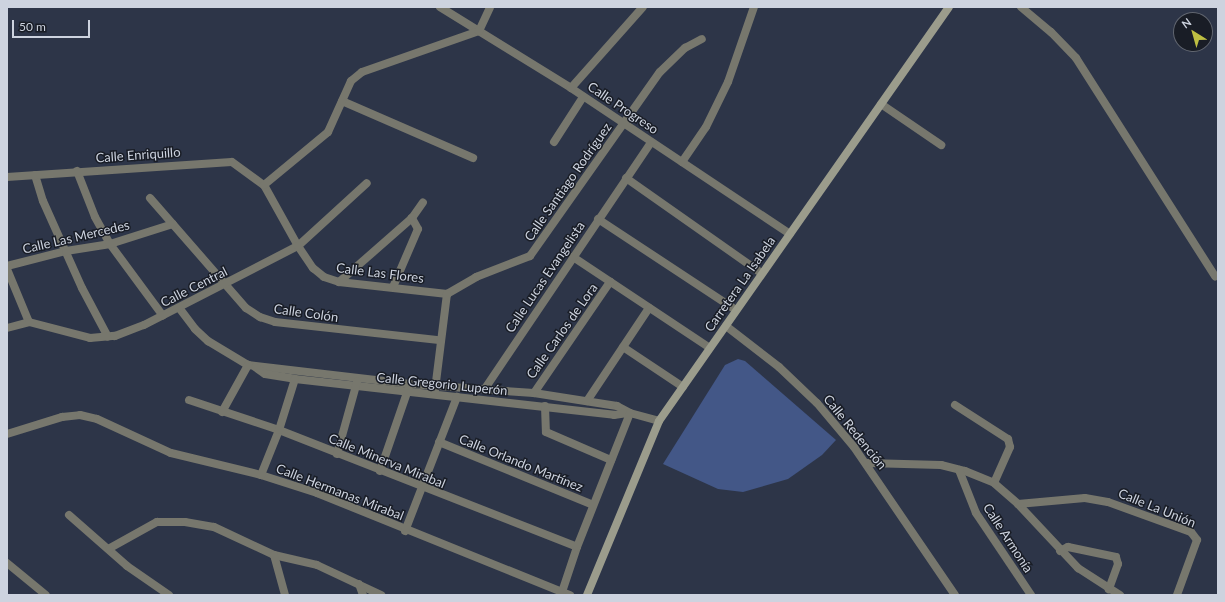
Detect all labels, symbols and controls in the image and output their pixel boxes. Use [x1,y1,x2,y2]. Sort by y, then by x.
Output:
scale bar [14,12,92,38]
north arrow [1173,12,1213,52]
text: N [1179,15,1193,31]
text: 50 m [19,19,46,34]
street label: Calle Progreso [585,79,661,137]
street label: Calle Santiago Rodríguez [521,120,615,244]
street label: Calle Enriquillo [95,144,181,166]
street label: Calle Las Mercedes [21,217,131,257]
street label: Calle Lucas Evangelista [502,219,588,335]
street label: Carretera La Isabela [701,233,779,335]
street label: Calle Las Flores [335,260,425,286]
street label: Calle Central [158,264,230,310]
street label: Calle Carlos de Lora [523,280,601,382]
street label: Calle Colón [273,301,339,325]
street label: Calle Gregorio Luperón [376,369,508,399]
street label: Calle Redención [820,392,890,472]
street label: Calle Minerva Mirabal [326,430,448,492]
street label: Calle Orlando Martínez [457,431,585,495]
street label: Calle Hermanas Mirabal [274,460,406,524]
street label: Calle La Unión [1116,485,1198,531]
street label: Calle Armonía [980,500,1036,576]

